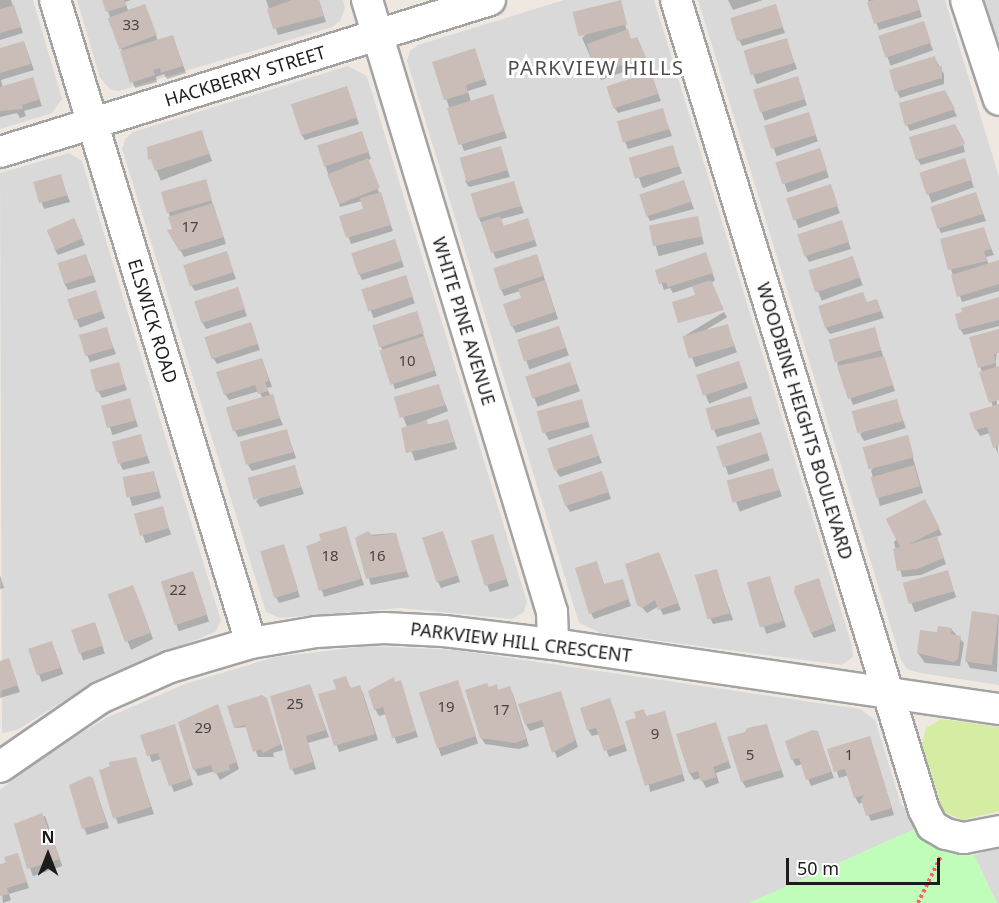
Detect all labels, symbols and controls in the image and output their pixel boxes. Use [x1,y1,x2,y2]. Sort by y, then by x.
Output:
house number: 33 [122,16,140,34]
street label: HACKBERRY STREET [162,41,328,111]
district label: PARKVIEW HILLS [508,55,684,79]
house number: 17 [181,218,199,236]
street label: WHITE PINE AVENUE [428,234,500,408]
street label: ELSWICK ROAD [124,256,182,386]
street label: WOODBINE HEIGHTS BOULEVARD [752,280,858,562]
house number: 10 [398,352,416,370]
house number: 18 [321,547,339,565]
house number: 16 [368,547,386,565]
house number: 22 [169,581,187,599]
street label: PARKVIEW HILL CRESCENT [409,618,633,666]
house number: 25 [286,695,304,713]
house number: 19 [437,698,455,716]
house number: 17 [492,701,510,719]
house number: 29 [194,719,212,737]
house number: 9 [651,725,659,743]
house number: 5 [746,746,754,764]
house number: 1 [845,746,853,764]
north arrow [18,825,78,885]
text: N [41,826,55,848]
scale bar [789,846,944,884]
text: 50 m [797,856,839,880]

